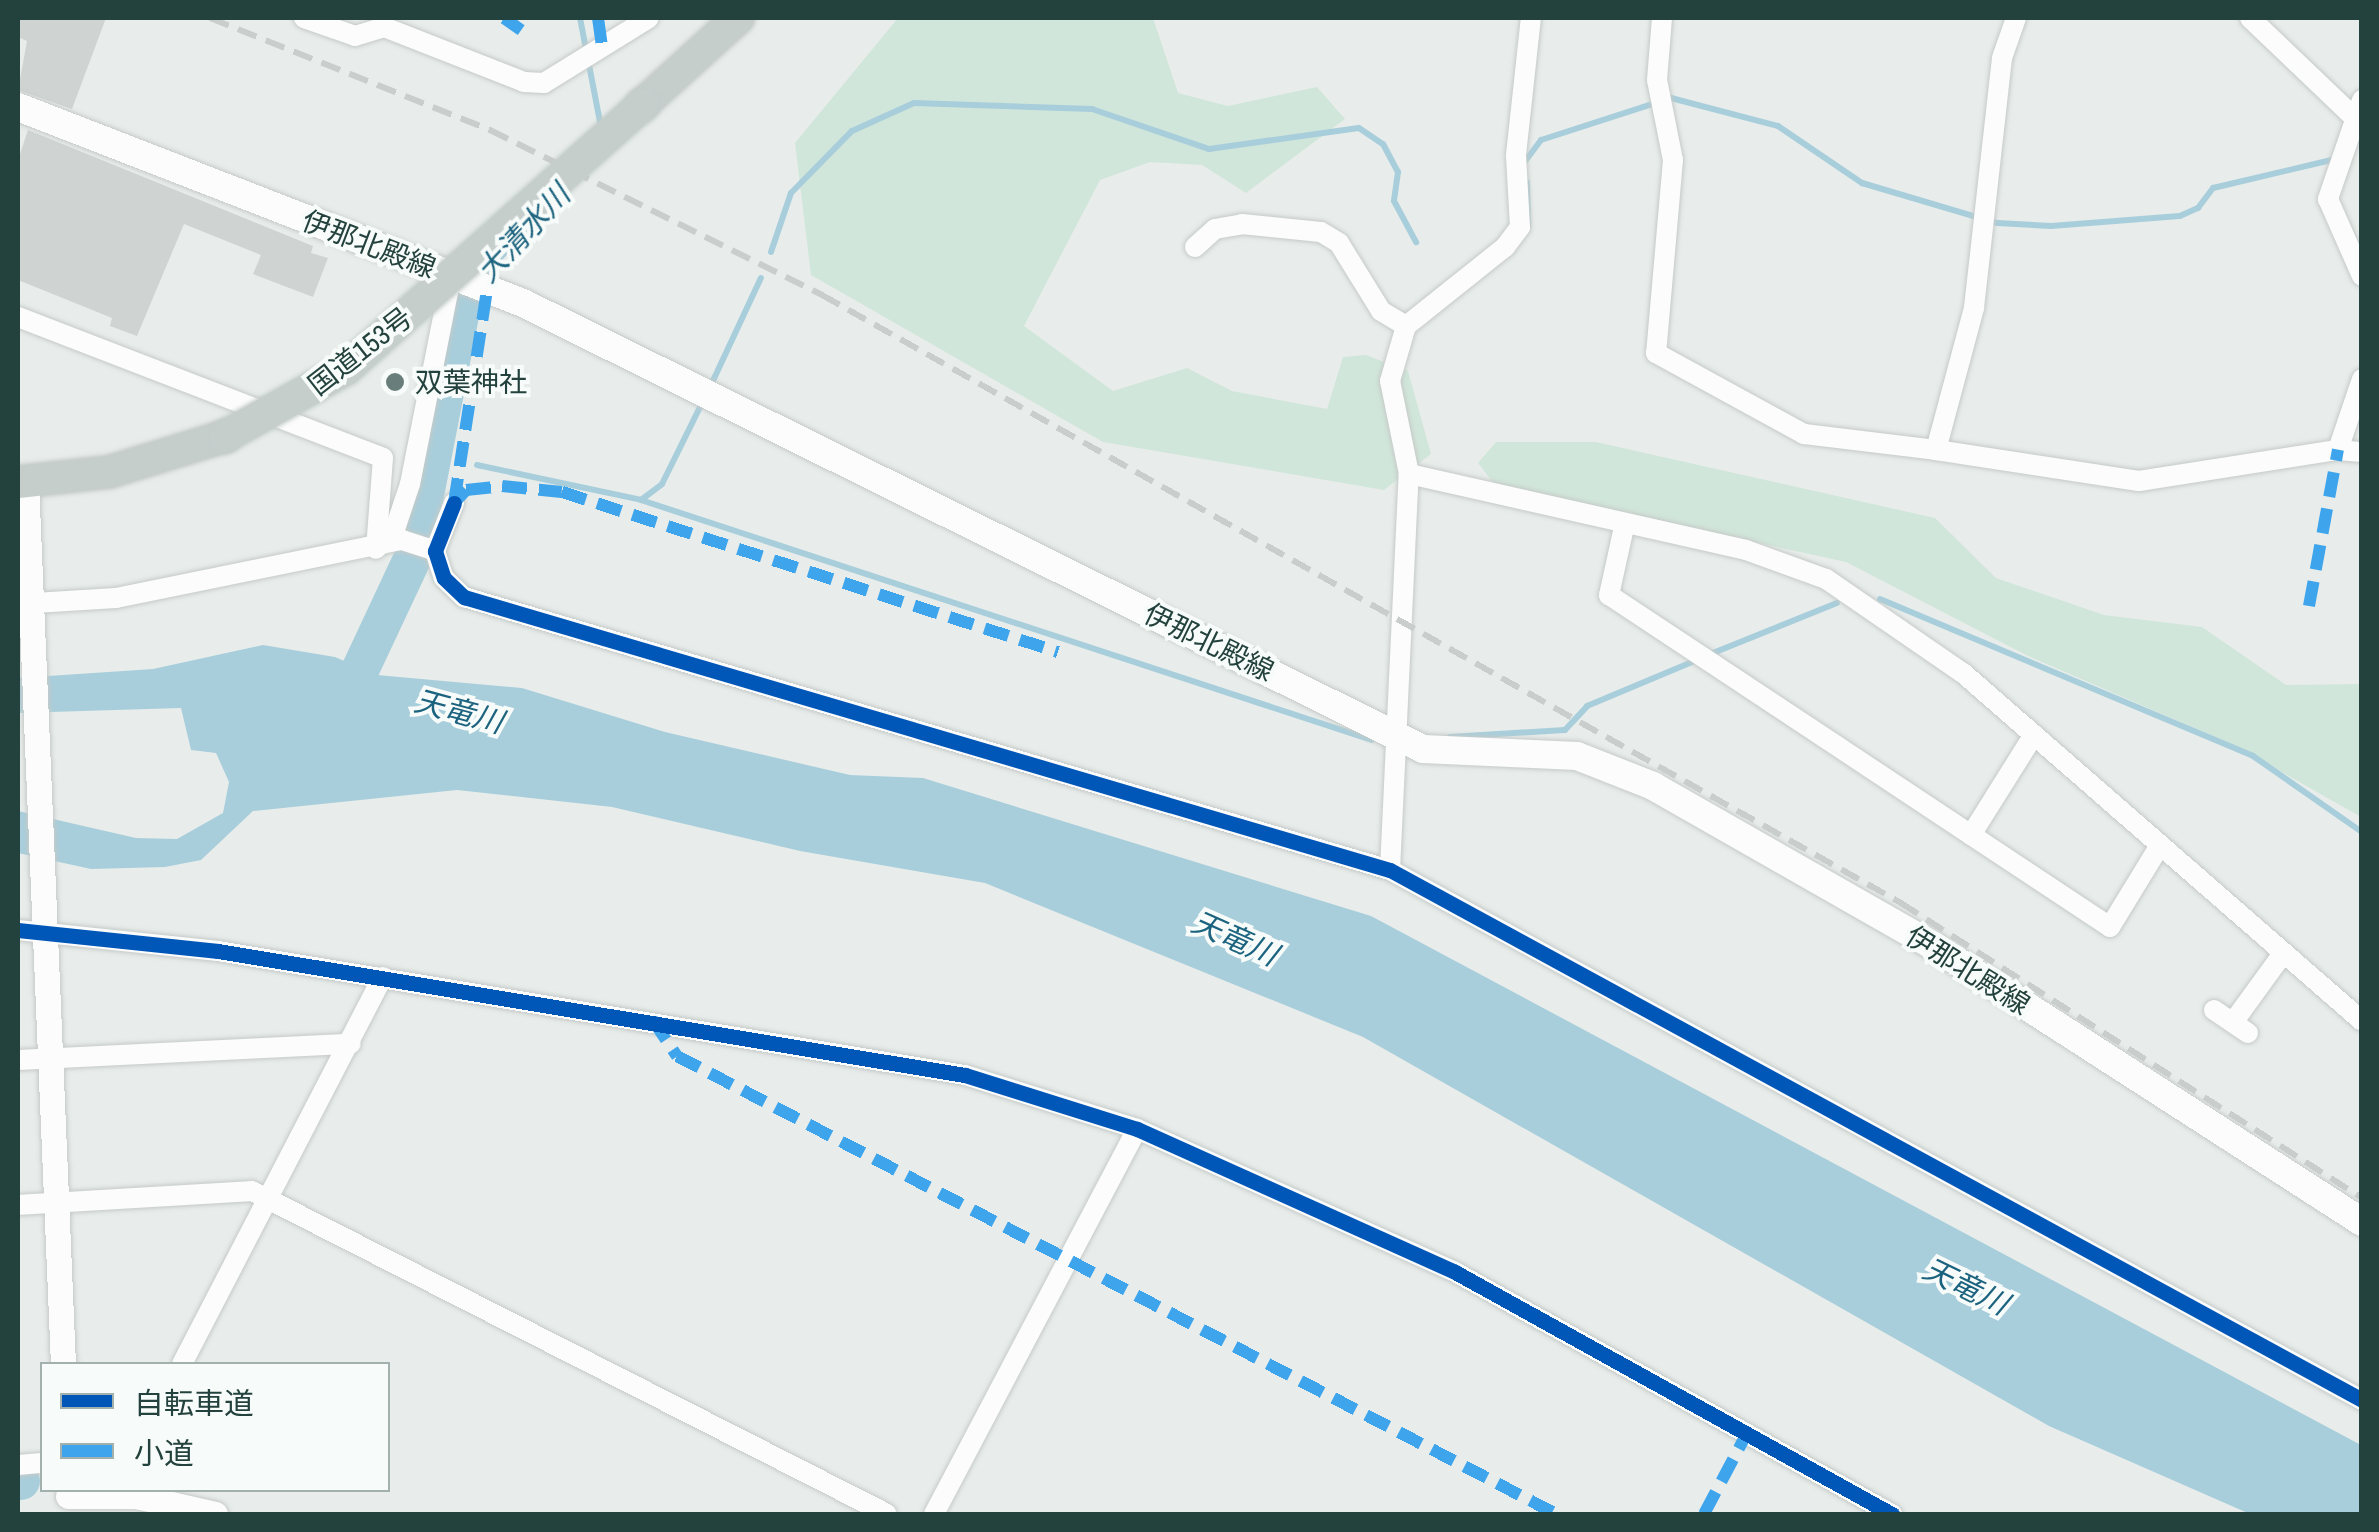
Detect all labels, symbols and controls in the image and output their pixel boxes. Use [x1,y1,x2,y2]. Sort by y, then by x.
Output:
water label: 大清水川 [469,177,577,289]
street label: 伊那北殿線 [298,203,440,285]
street label: 国道153号 [301,300,419,402]
place label: 双葉神社 [415,365,527,399]
marker: 双葉神社 [384,371,406,393]
street label: 伊那北殿線 [1139,596,1279,688]
water label: 天竜川 [411,682,507,740]
water label: 天竜川 [1187,903,1283,973]
street label: 伊那北殿線 [1900,919,2036,1021]
water label: 天竜川 [1918,1250,2014,1322]
legend [40,1362,390,1492]
text: 自転車道 [134,1383,254,1423]
text: 小道 [134,1433,194,1473]

